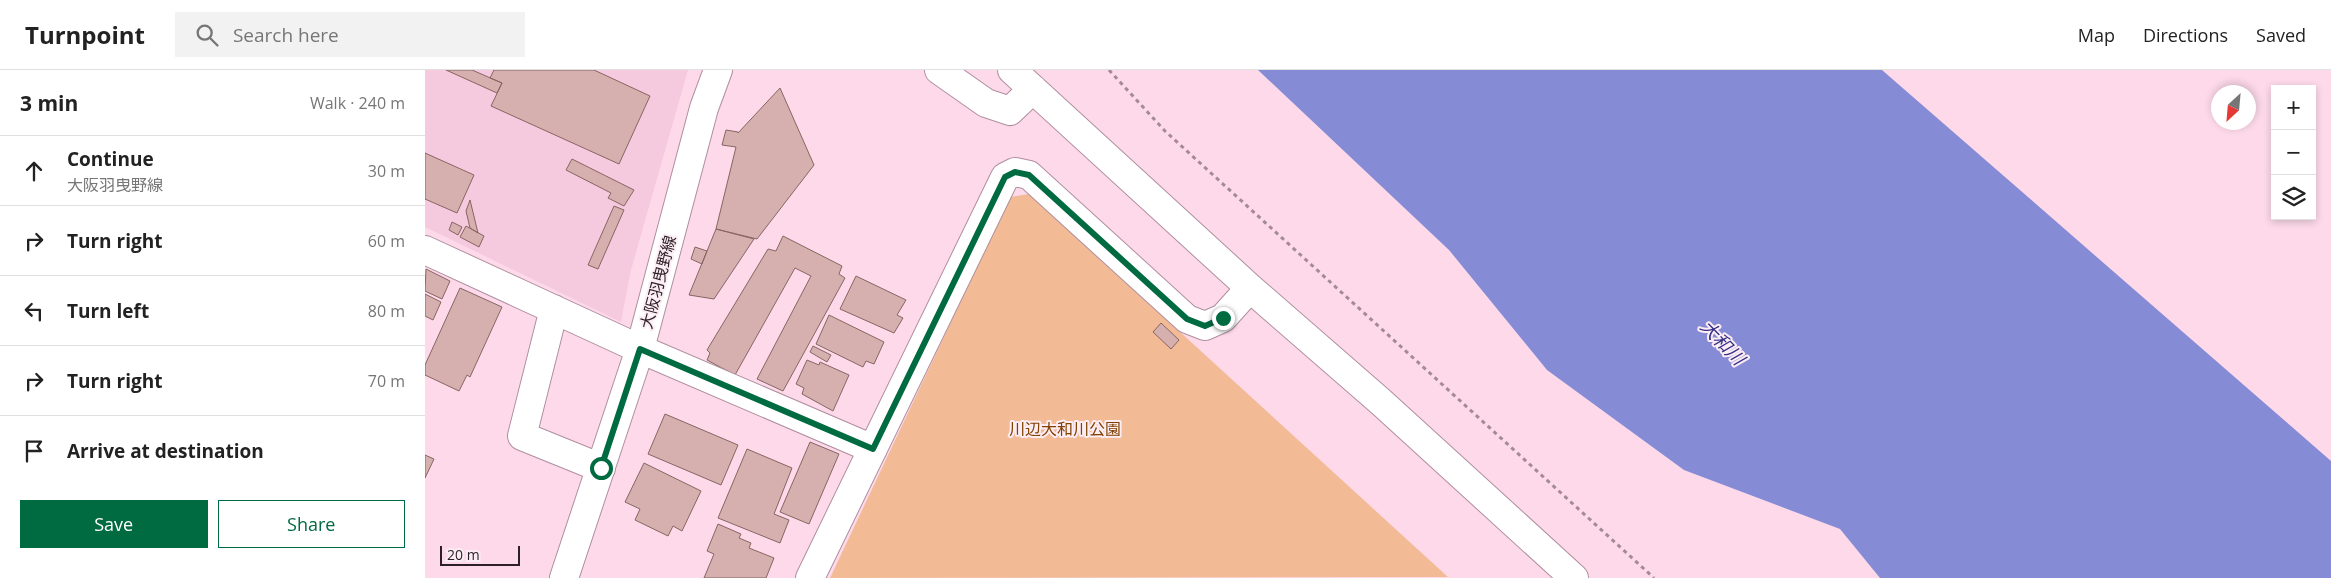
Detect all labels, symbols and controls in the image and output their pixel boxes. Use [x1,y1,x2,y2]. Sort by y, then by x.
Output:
search box [175,12,525,57]
text: Turnpoint [25,18,145,51]
icon: search [193,21,221,49]
text: Search here [233,22,339,48]
text: Map [2078,23,2115,47]
text: Directions [2143,23,2228,47]
text: Saved [2256,23,2306,47]
north arrow [2211,85,2256,130]
map controls [2271,85,2316,220]
button: + [2271,85,2316,130]
text: 3 min [20,89,78,117]
text: Walk · 240 m [310,92,405,114]
button: − [2271,130,2316,175]
text: Continue [67,146,154,172]
icon: ahead [20,157,48,185]
text: 30 m [368,160,405,182]
text: 大阪羽曳野線 [67,174,163,196]
button: layers [2271,175,2316,220]
icon: right [20,227,48,255]
text: Turn right [67,228,162,254]
text: 60 m [368,230,405,252]
street label: 大阪羽曳野線 [635,233,681,331]
icon: left [20,297,48,325]
text: Turn left [67,298,149,324]
text: 80 m [368,300,405,322]
route end [1212,307,1235,330]
water label: 大和川 [1696,314,1752,371]
icon: right [20,367,48,395]
text: Turn right [67,368,162,394]
text: 70 m [368,370,405,392]
park label: 川辺大和川公園 [1009,418,1121,440]
icon: arrive [20,437,48,465]
text: Arrive at destination [67,438,264,464]
route start [590,457,613,480]
button: Save [20,500,208,548]
button: Share [218,500,405,548]
scale bar [440,543,520,566]
text: 20 m [447,545,480,564]

